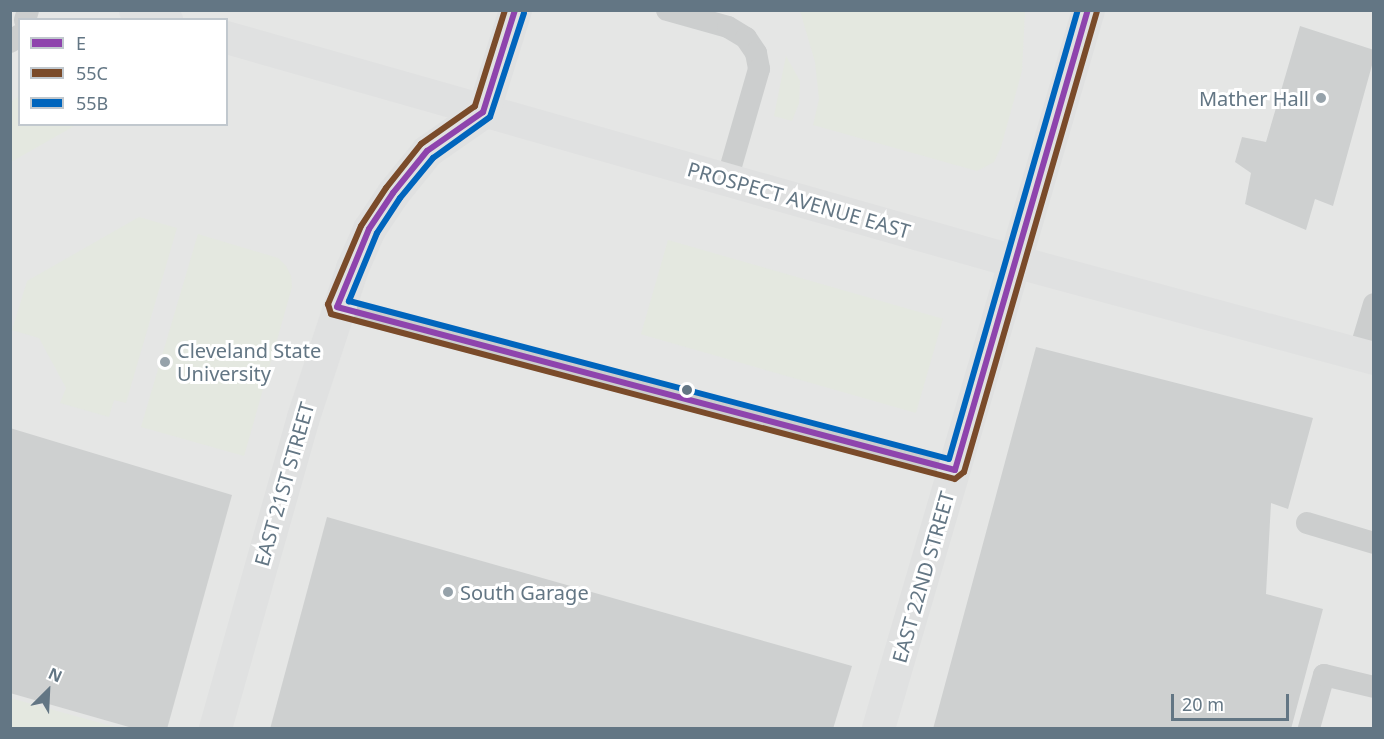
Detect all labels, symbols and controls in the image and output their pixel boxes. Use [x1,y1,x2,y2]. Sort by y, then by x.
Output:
legend [18,18,228,126]
text: E [76,31,86,55]
text: 55C [76,61,108,85]
place label: Mather Hall [1199,86,1309,110]
text: 55B [76,91,108,115]
marker: Mather Hall [1314,91,1328,105]
street label: PROSPECT AVENUE EAST [685,157,913,243]
place label: Cleveland State University [177,338,321,385]
marker: Cleveland State University [158,355,172,369]
unlabelled marker [681,384,693,396]
street label: EAST 21ST STREET [249,399,319,569]
street label: EAST 22ND STREET [887,489,959,665]
place label: South Garage [460,580,589,604]
marker: South Garage [441,585,455,599]
north arrow [18,661,78,721]
text: N [45,662,66,687]
scale bar [1174,682,1292,720]
text: 20 m [1182,692,1224,716]

